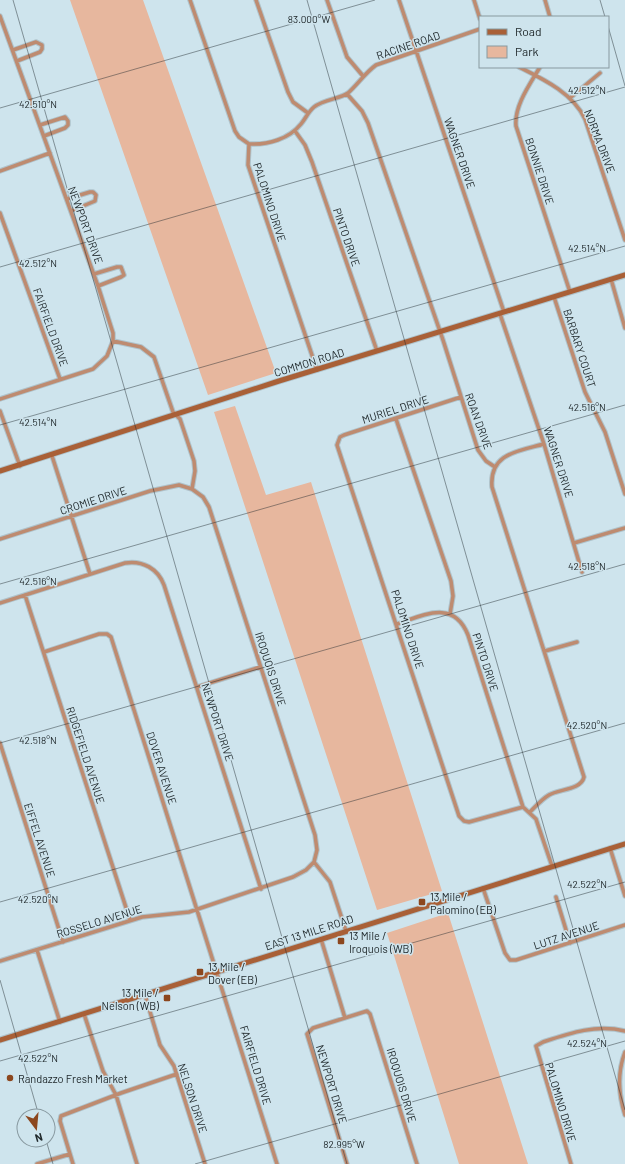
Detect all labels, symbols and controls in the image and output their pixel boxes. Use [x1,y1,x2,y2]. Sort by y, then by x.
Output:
text: 83.000°W [288,13,330,25]
legend [479,16,609,68]
text: Road [515,24,542,38]
street label: RACINE ROAD [374,28,442,62]
text: Park [515,44,539,58]
text: 42.512°N [568,84,606,96]
text: 42.510°N [19,98,57,110]
street label: NORMA DRIVE [582,107,618,175]
street label: WAGNER DRIVE [442,116,478,190]
street label: BONNIE DRIVE [523,136,557,206]
street label: PALOMINO DRIVE [251,161,289,244]
street label: NEWPORT DRIVE [66,184,106,266]
street label: PINTO DRIVE [331,206,363,268]
text: 42.514°N [568,242,606,254]
text: 42.512°N [19,257,57,269]
street label: FAIRFIELD DRIVE [31,286,71,368]
street label: BARBARY COURT [561,307,599,389]
street label: COMMON ROAD [272,345,346,379]
street label: ROAN DRIVE [463,391,495,451]
street label: MURIEL DRIVE [360,392,430,426]
text: 42.516°N [568,401,606,413]
text: 42.514°N [19,416,57,428]
street label: WAGNER DRIVE [541,425,577,500]
street label: CROMIE DRIVE [58,483,128,517]
text: 42.518°N [568,560,606,572]
text: 42.516°N [19,575,57,587]
street label: PALOMINO DRIVE [389,588,427,671]
street label: IROQUOIS DRIVE [253,630,289,708]
street label: PINTO DRIVE [470,631,502,693]
street label: NEWPORT DRIVE [199,681,237,763]
street label: RIDGEFIELD AVENUE [64,705,108,805]
text: 42.520°N [567,719,607,731]
street label: DOVER AVENUE [144,730,180,806]
text: 42.518°N [19,734,57,746]
street label: EIFFEL AVENUE [22,801,58,879]
text: 42.522°N [567,878,607,890]
place label: 13 Mile / Palomino (EB) [430,890,496,916]
text: 42.520°N [18,893,58,905]
marker: 13 Mile / Palomino (EB) [417,897,427,907]
street label: ROSSELO AVENUE [55,902,144,940]
street label: EAST 13 MILE ROAD [263,912,355,952]
street label: LUTZ AVENUE [532,918,601,952]
place label: 13 Mile / Iroquois (WB) [349,929,412,955]
marker: 13 Mile / Iroquois (WB) [336,936,346,946]
place label: 13 Mile / Dover (EB) [208,960,257,986]
marker: 13 Mile / Dover (EB) [195,967,205,977]
place label: 13 Mile / Nelson (WB) [102,986,159,1012]
marker: 13 Mile / Nelson (WB) [162,993,172,1003]
street label: FAIRFIELD DRIVE [238,1024,274,1107]
text: 42.524°N [567,1037,607,1049]
street label: NEWPORT DRIVE [314,1043,350,1125]
street label: IROQUOIS DRIVE [384,1046,420,1124]
text: 42.522°N [18,1052,58,1064]
street label: PALOMINO DRIVE [543,1061,579,1144]
street label: NELSON DRIVE [176,1062,210,1135]
place label: Randazzo Fresh Market [18,1072,128,1085]
marker: Randazzo Fresh Market [5,1073,15,1083]
north arrow [16,1108,56,1148]
text: N [34,1131,44,1145]
text: 82.995°W [323,1138,365,1150]

